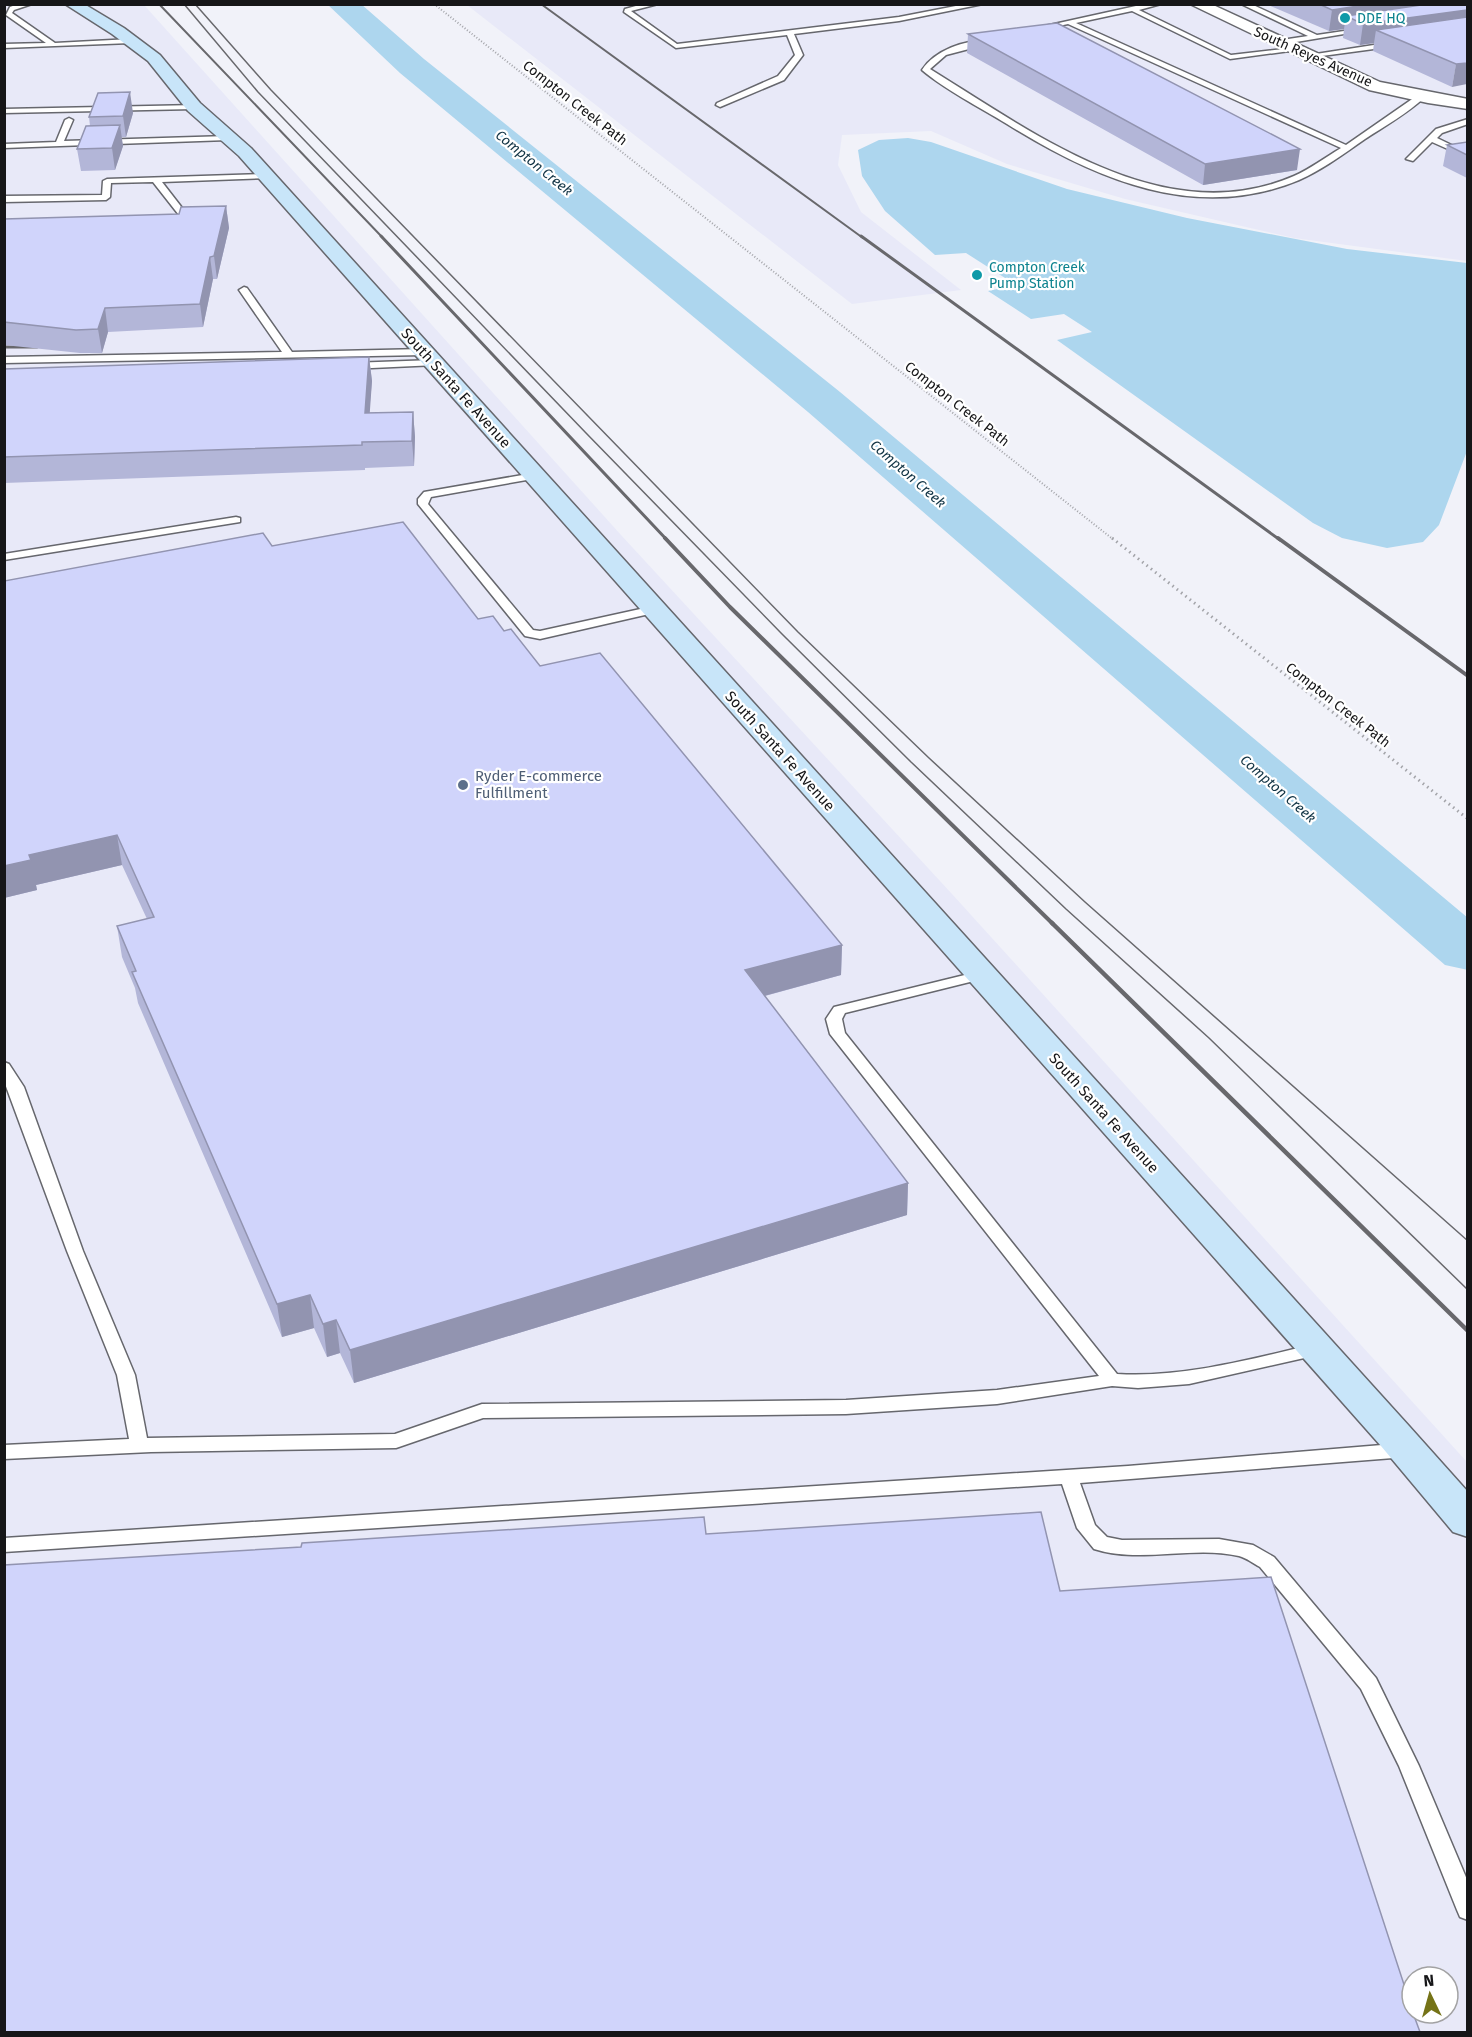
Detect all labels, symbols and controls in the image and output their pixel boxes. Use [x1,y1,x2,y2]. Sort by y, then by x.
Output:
place label: DDE HQ [1357,10,1406,27]
marker: DDE HQ [1338,11,1352,25]
street label: South Reyes Avenue [1251,23,1375,91]
street label: Compton Creek Path [519,57,631,149]
water label: Compton Creek [492,127,576,200]
place label: Compton Creek Pump Station [989,259,1086,292]
marker: Compton Creek Pump Station [970,268,984,282]
street label: South Santa Fe Avenue [397,324,515,452]
street label: Compton Creek Path [901,358,1013,450]
water label: Compton Creek [867,437,950,512]
street label: Compton Creek Path [1282,659,1394,751]
street label: South Santa Fe Avenue [721,687,839,815]
water label: Compton Creek [1237,752,1320,827]
place label: Ryder E-commerce Fulfillment [475,767,602,802]
marker: Ryder E-commerce Fulfillment [456,778,470,792]
street label: South Santa Fe Avenue [1045,1049,1163,1177]
north arrow [1400,1965,1460,2025]
text: N [1423,1971,1435,1990]

